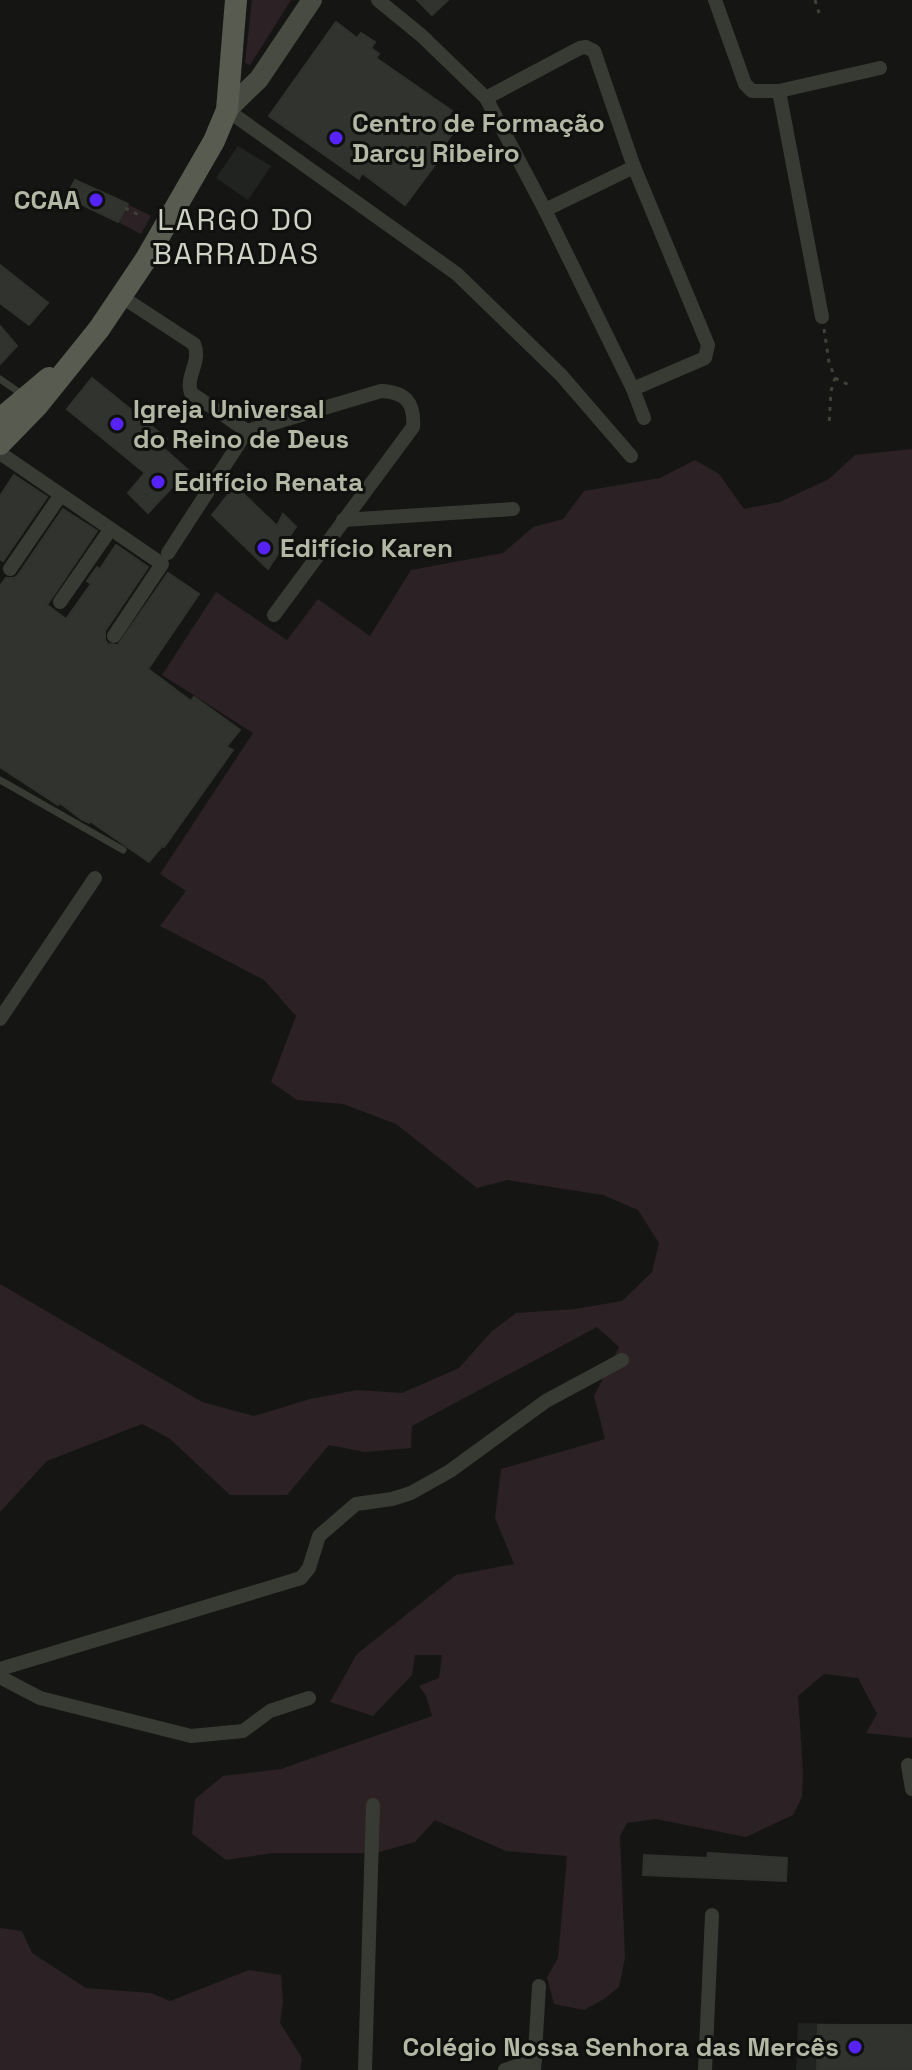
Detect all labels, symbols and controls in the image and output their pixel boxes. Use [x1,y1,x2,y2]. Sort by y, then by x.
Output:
place label: Centro de Formação Darcy Ribeiro [352,106,605,170]
marker: Centro de Formação Darcy Ribeiro [327,129,345,147]
place label: CCAA [14,183,81,217]
marker: CCAA [87,191,105,209]
district label: LARGO DO BARRADAS [152,200,320,273]
place label: Igreja Universal do Reino de Deus [133,392,349,456]
marker: Igreja Universal do Reino de Deus [108,415,126,433]
place label: Edifício Renata [174,465,363,499]
marker: Edifício Renata [149,473,167,491]
place label: Edifício Karen [280,531,453,565]
marker: Edifício Karen [255,539,273,557]
place label: Colégio Nossa Senhora das Mercês [403,2030,839,2064]
marker: Colégio Nossa Senhora das Mercês [846,2038,864,2056]

